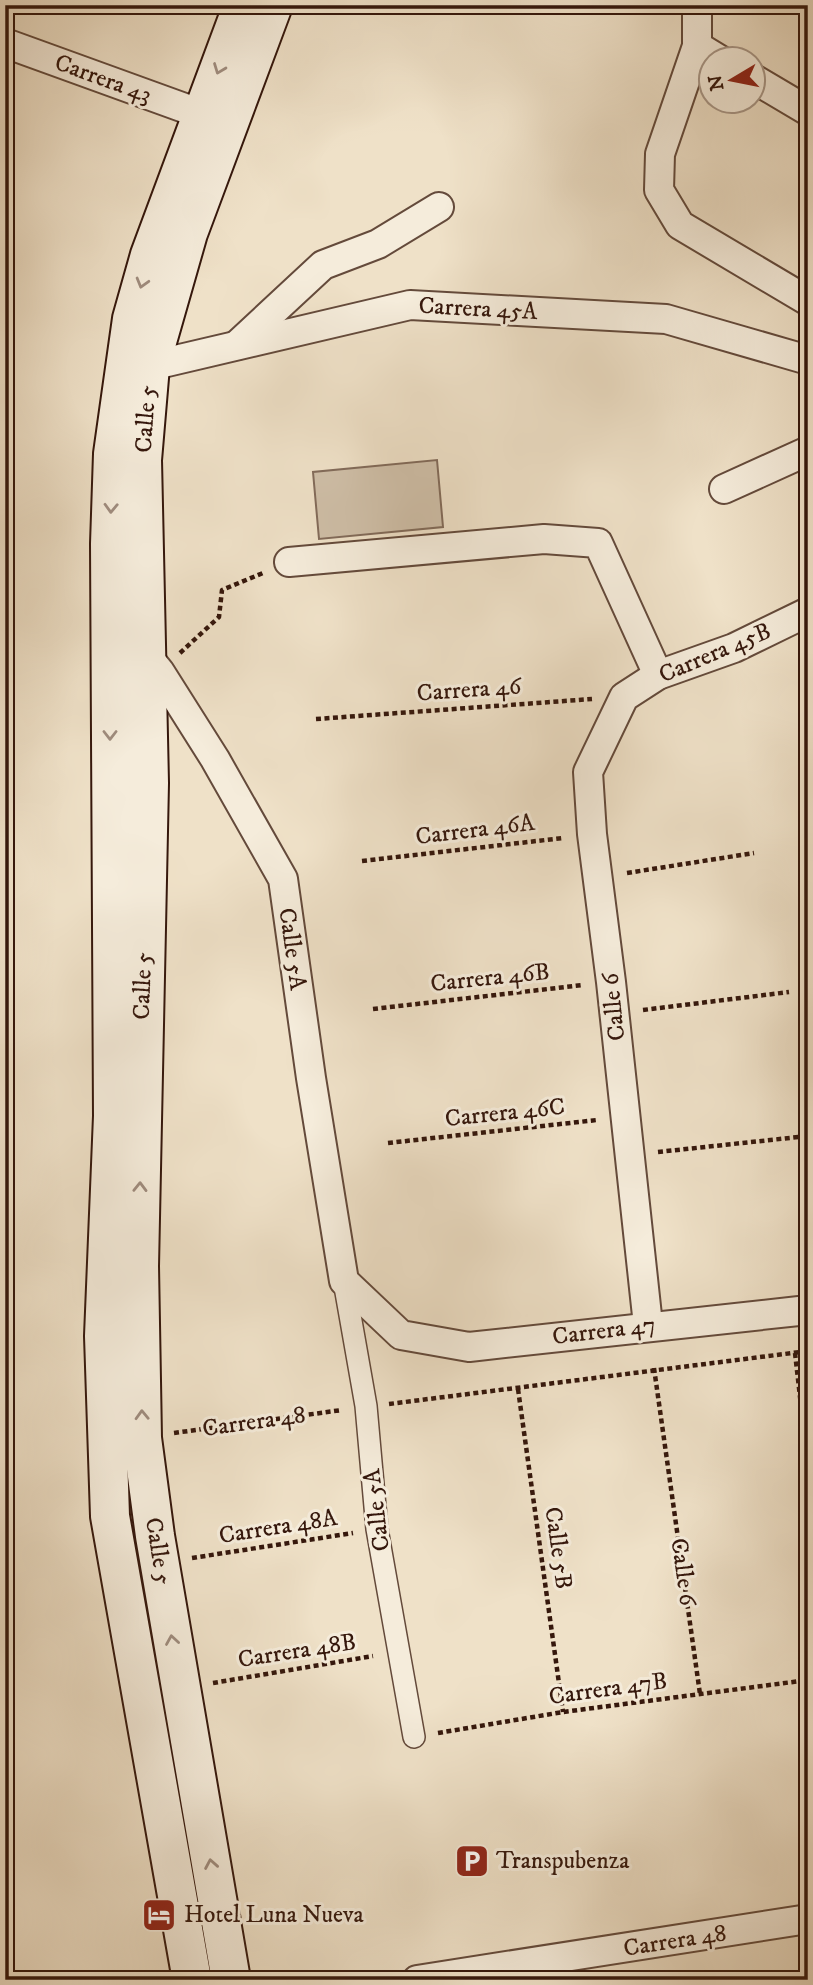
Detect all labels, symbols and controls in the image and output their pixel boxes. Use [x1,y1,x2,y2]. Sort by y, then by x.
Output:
north arrow [698,46,768,116]
street label: Carrera 43 [50,48,156,110]
one-way arrow [213,62,227,74]
text: N [704,73,729,92]
one-way arrow [136,277,150,289]
street label: Carrera 45A [418,291,539,327]
street label: Calle 5 [129,384,163,454]
one-way arrow [104,503,119,514]
street label: Carrera 45B [654,616,776,690]
street label: Carrera 46 [416,671,524,709]
one-way arrow [102,731,118,741]
street label: Carrera 46A [414,808,537,852]
street label: Calle 5A [271,906,313,993]
street label: Calle 5 [127,952,159,1020]
street label: Carrera 46B [429,957,551,999]
street label: Calle 6 [595,970,632,1042]
street label: Carrera 46C [444,1092,566,1134]
one-way arrow [132,1182,148,1192]
street label: Carrera 47 [551,1310,657,1352]
street label: Carrera 48 [200,1400,308,1444]
one-way arrow [134,1409,149,1420]
street label: Calle 5A [357,1466,397,1553]
street label: Carrera 48A [217,1503,340,1551]
street label: Calle 5B [537,1505,579,1591]
street label: Calle 5 [138,1515,178,1587]
street label: Calle 6 [663,1536,703,1609]
street label: Carrera 48B [236,1627,358,1675]
one-way arrow [165,1634,180,1646]
street label: Carrera 47B [547,1666,669,1712]
parking icon: Transpubenza [453,1842,491,1880]
place label: Transpubenza [496,1846,630,1876]
one-way arrow [204,1858,219,1870]
hotel icon: Hotel Luna Nueva [140,1896,178,1934]
place label: Hotel Luna Nueva [184,1900,364,1930]
street label: Carrera 48 [621,1918,729,1964]

